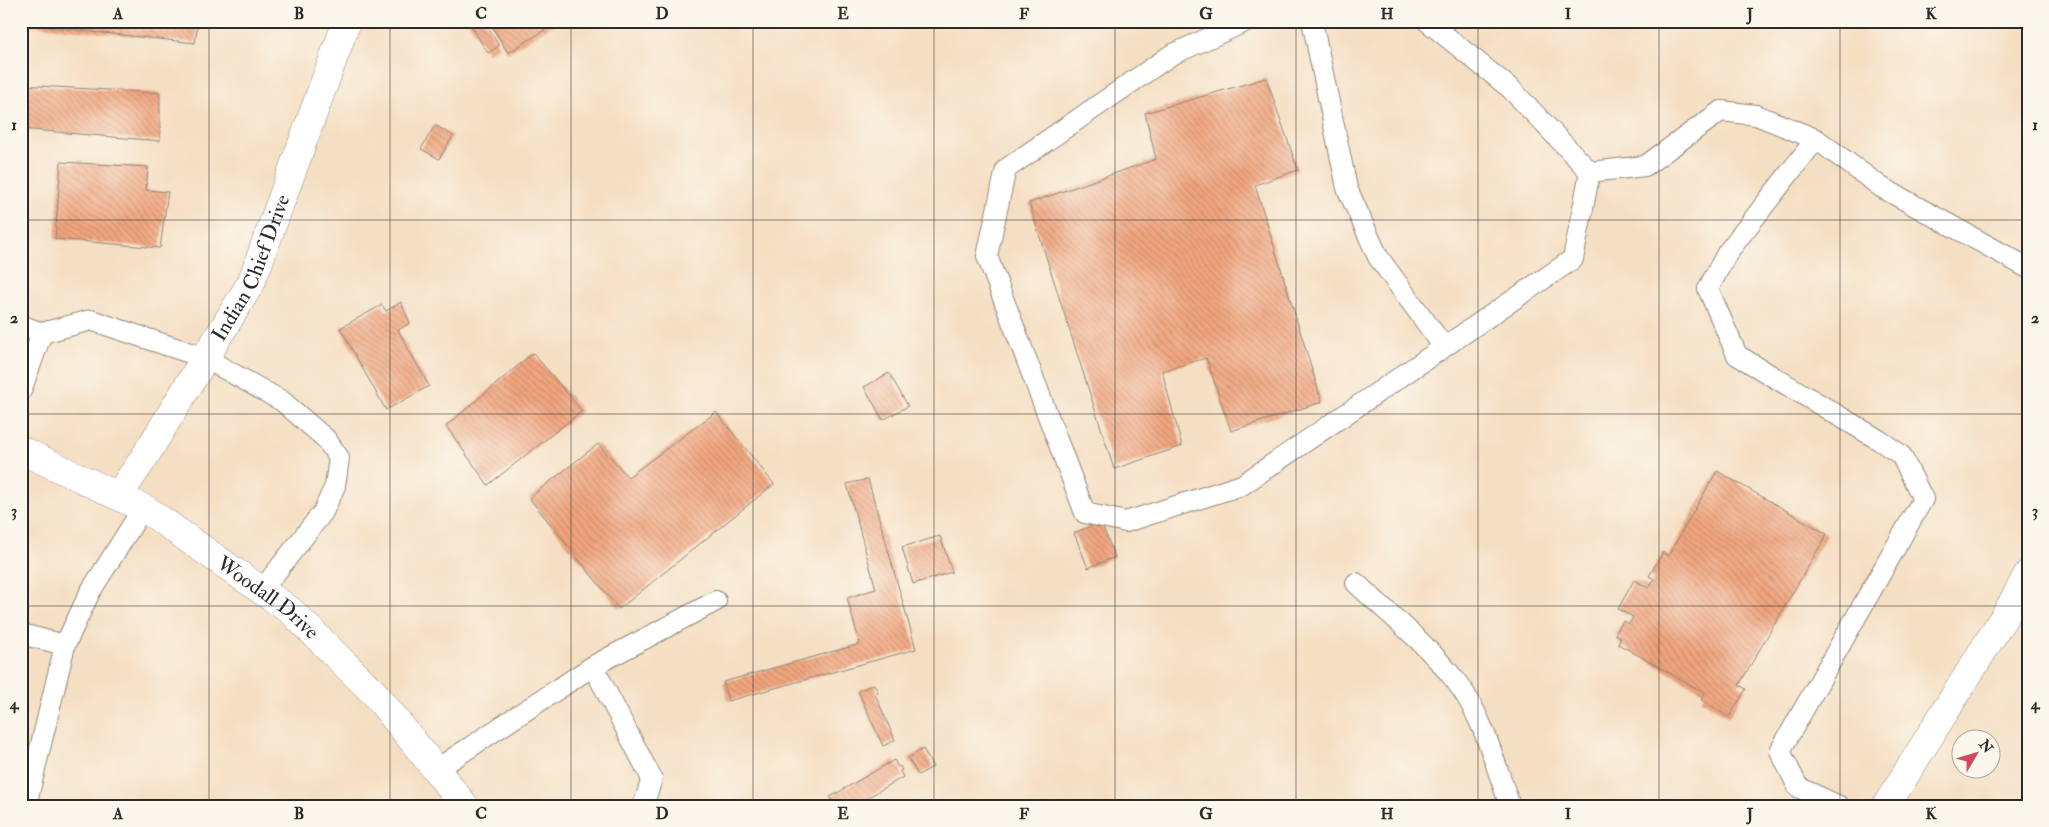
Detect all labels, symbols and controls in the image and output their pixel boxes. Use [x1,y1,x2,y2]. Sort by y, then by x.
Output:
text: A [112,4,124,24]
text: B [294,4,304,24]
text: C [475,4,487,24]
text: D [655,4,669,24]
text: E [837,4,849,24]
text: F [1019,4,1029,24]
text: G [1199,4,1213,24]
text: H [1380,4,1394,24]
text: I [1565,4,1572,24]
text: J [1746,4,1754,25]
text: K [1925,4,1937,24]
text: 1 [11,115,17,135]
text: 1 [2032,115,2038,135]
street label: Indian Chief Drive [205,190,296,346]
text: 2 [10,308,18,328]
text: 2 [2031,308,2039,328]
text: 3 [11,501,17,521]
text: 3 [2032,501,2038,521]
street label: Woodall Drive [211,549,325,645]
text: 4 [9,694,20,714]
text: 4 [2030,694,2041,714]
north arrow [1952,730,2002,780]
text: N [1975,735,1997,757]
text: A [112,804,124,824]
text: B [294,804,304,824]
text: C [475,804,487,824]
text: D [655,804,669,824]
text: E [837,804,849,824]
text: F [1019,804,1029,824]
text: G [1199,804,1213,824]
text: H [1380,804,1394,824]
text: I [1565,804,1572,824]
text: J [1746,804,1754,825]
text: K [1925,804,1937,824]

